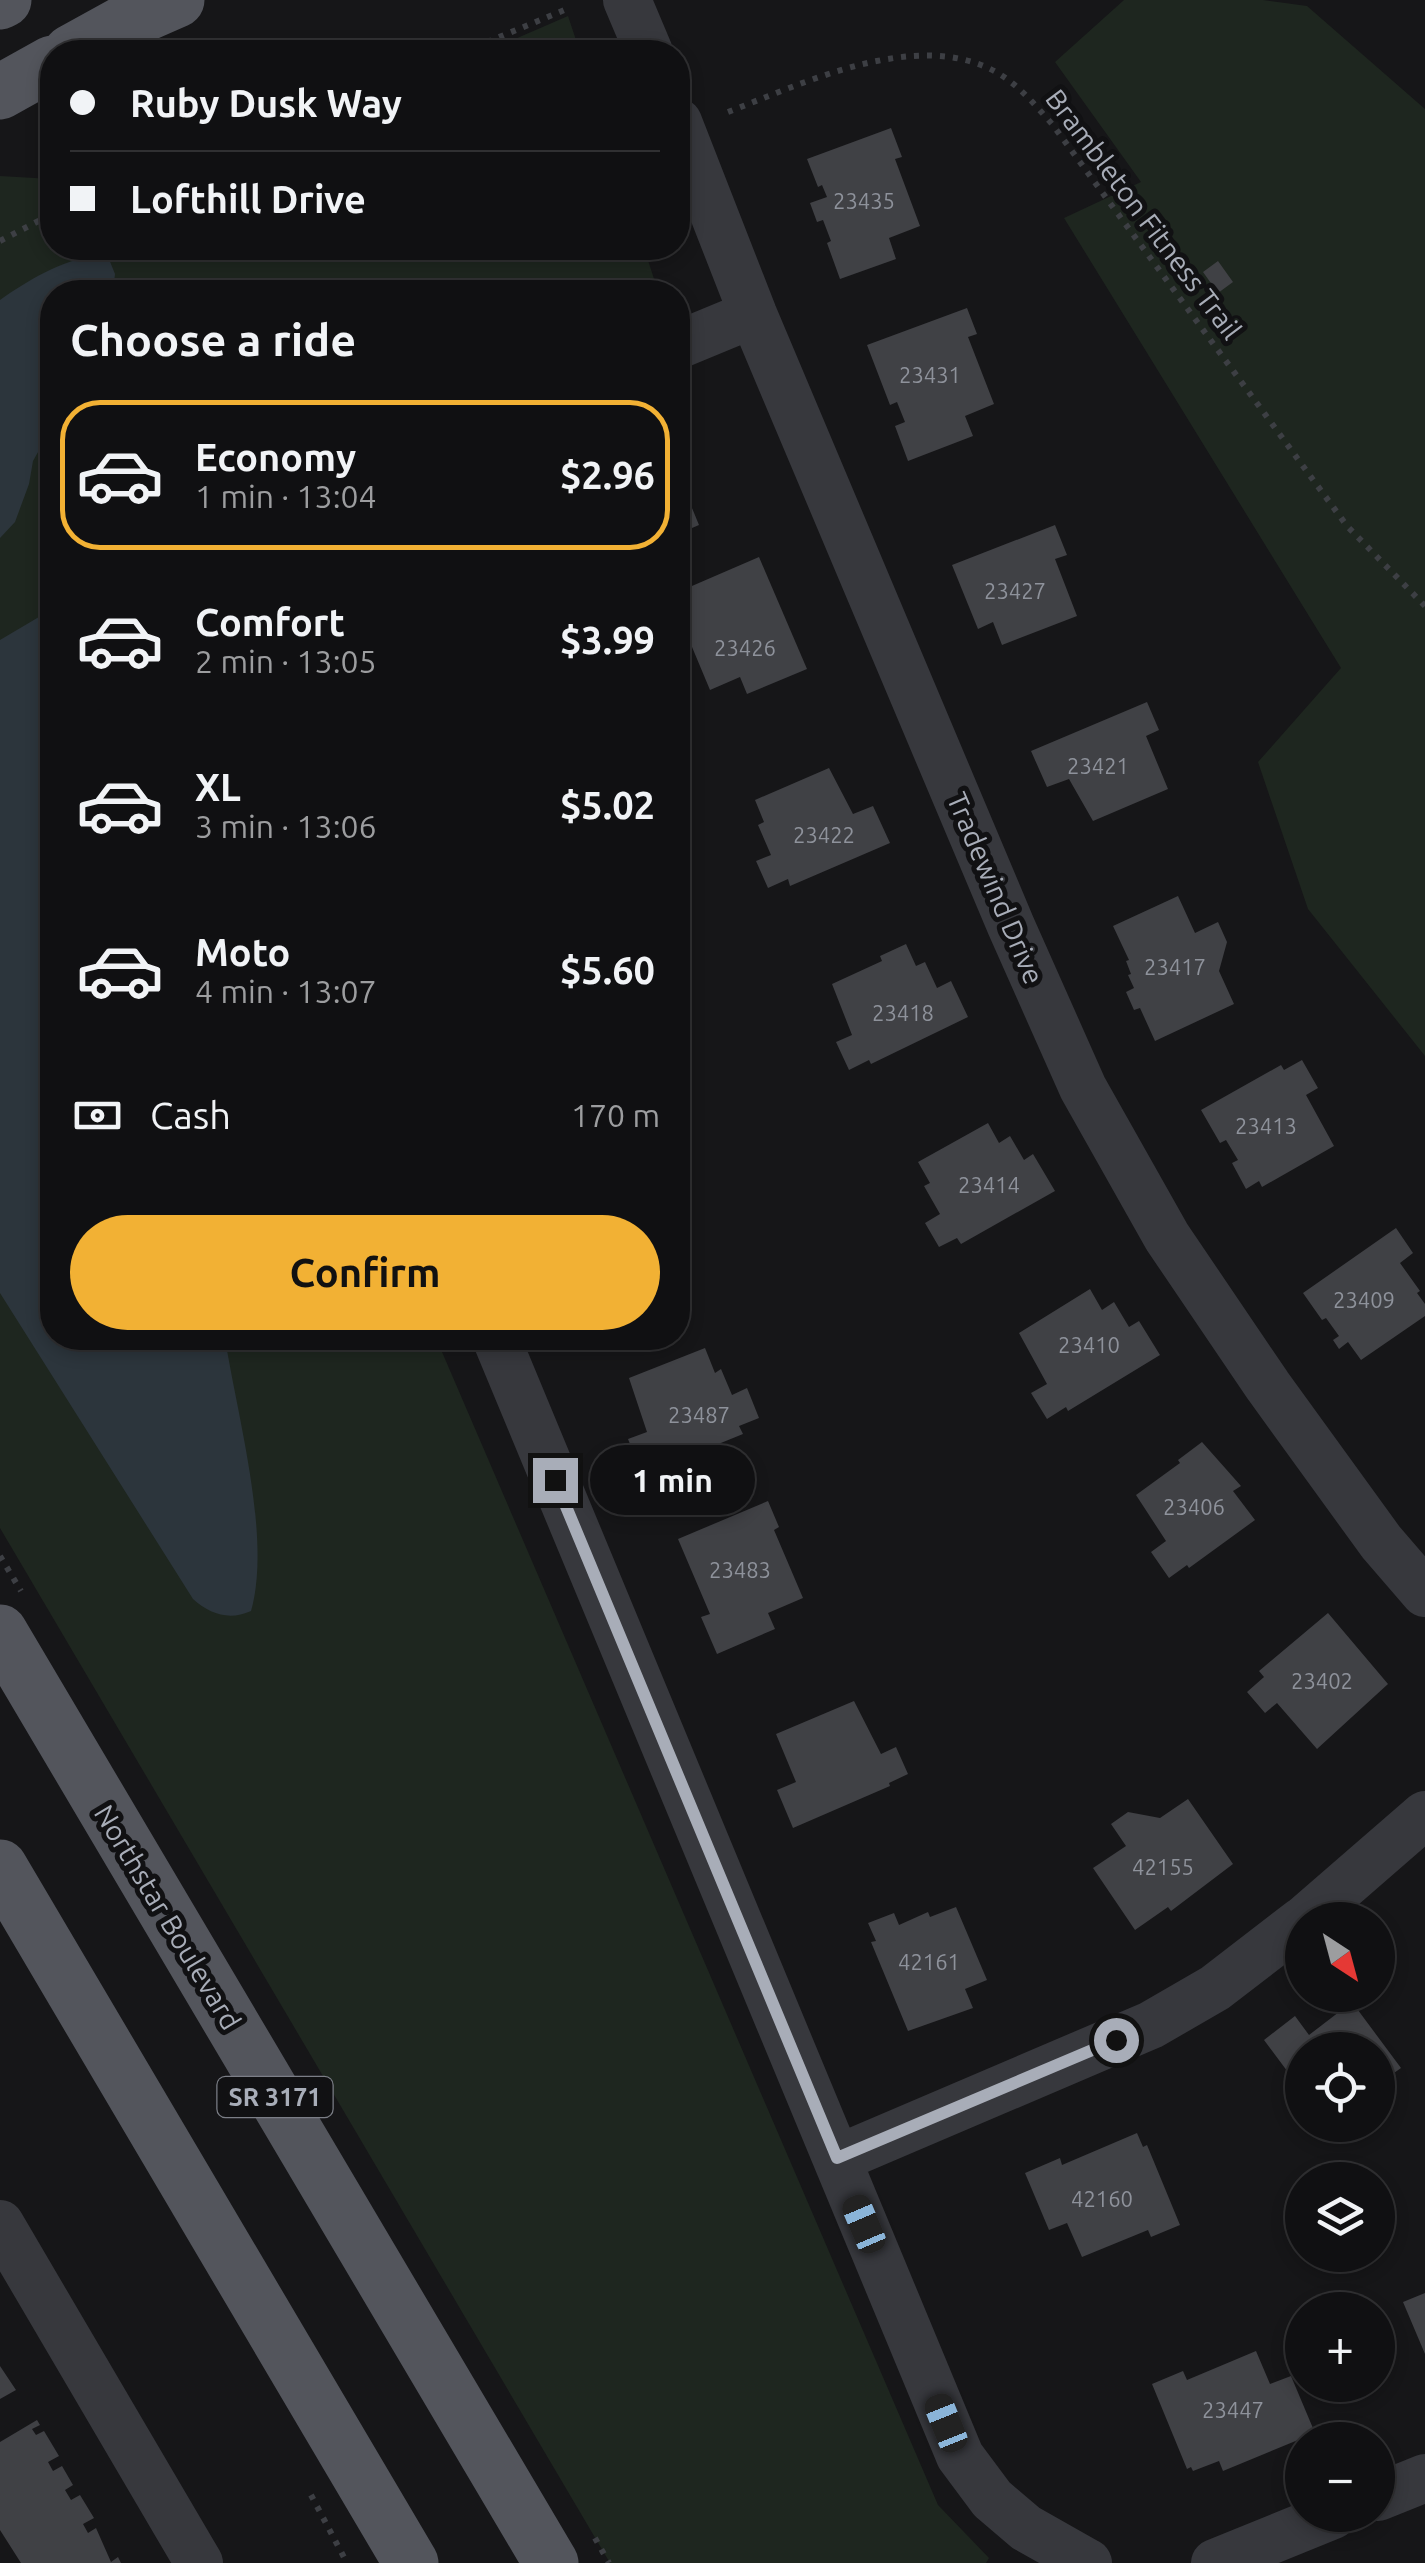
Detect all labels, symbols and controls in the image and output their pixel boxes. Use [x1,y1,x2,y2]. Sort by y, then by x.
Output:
text: Ruby Dusk Way [130,82,402,124]
street label: Brambleton Fitness Trail [1040,83,1248,345]
text: Lofthill Drive [130,178,366,220]
house number: 23435 [833,188,895,213]
text: Choose a ride [70,314,356,365]
house number: 23431 [899,362,961,387]
icon: car [75,430,165,520]
text: Economy [195,436,356,478]
text: $2.96 [560,454,655,496]
text: 1 min · 13:04 [195,478,377,514]
house number: 23427 [984,578,1046,603]
icon: car [75,595,165,685]
text: Comfort [195,601,345,643]
text: $3.99 [560,619,655,661]
house number: 23426 [714,635,776,660]
text: 2 min · 13:05 [195,643,377,679]
house number: 23421 [1067,753,1129,778]
icon: car [75,760,165,850]
text: XL [195,766,241,808]
text: $5.02 [560,784,655,826]
street label: Tradewind Drive [942,788,1050,988]
text: 3 min · 13:06 [195,808,377,844]
house number: 23422 [793,822,855,847]
icon: car [75,925,165,1015]
text: Moto [195,931,290,973]
text: $5.60 [560,949,655,991]
house number: 23417 [1144,954,1206,979]
text: 4 min · 13:07 [195,973,377,1009]
house number: 23418 [872,1000,934,1025]
icon: cash [70,1088,125,1143]
text: Cash [150,1094,231,1136]
text: 170 m [571,1097,660,1133]
house number: 23413 [1235,1113,1297,1138]
house number: 23414 [958,1172,1020,1197]
button: Confirm [70,1215,660,1330]
house number: 23409 [1333,1287,1395,1312]
house number: 23410 [1058,1332,1120,1357]
house number: 23487 [668,1402,730,1427]
callout: 1 min [590,1445,755,1515]
route end [533,1458,578,1503]
text: 1 min [632,1462,713,1498]
house number: 23406 [1163,1494,1225,1519]
house number: 23483 [709,1557,771,1582]
house number: 23402 [1291,1668,1353,1693]
street label: Northstar Boulevard [89,1799,247,2035]
house number: 42155 [1132,1854,1194,1879]
north arrow [1285,1902,1395,2012]
map controls [1285,1902,1395,2532]
house number: 42161 [898,1949,960,1974]
route start [1094,2018,1139,2063]
button: locate [1285,2032,1395,2142]
road number: SR 3171 [218,2077,332,2117]
button: layers [1285,2162,1395,2272]
house number: 42160 [1071,2186,1133,2211]
car [838,2191,890,2257]
button: + [1285,2292,1395,2402]
car [921,2390,971,2456]
house number: 23447 [1202,2397,1264,2422]
button: − [1285,2422,1395,2532]

